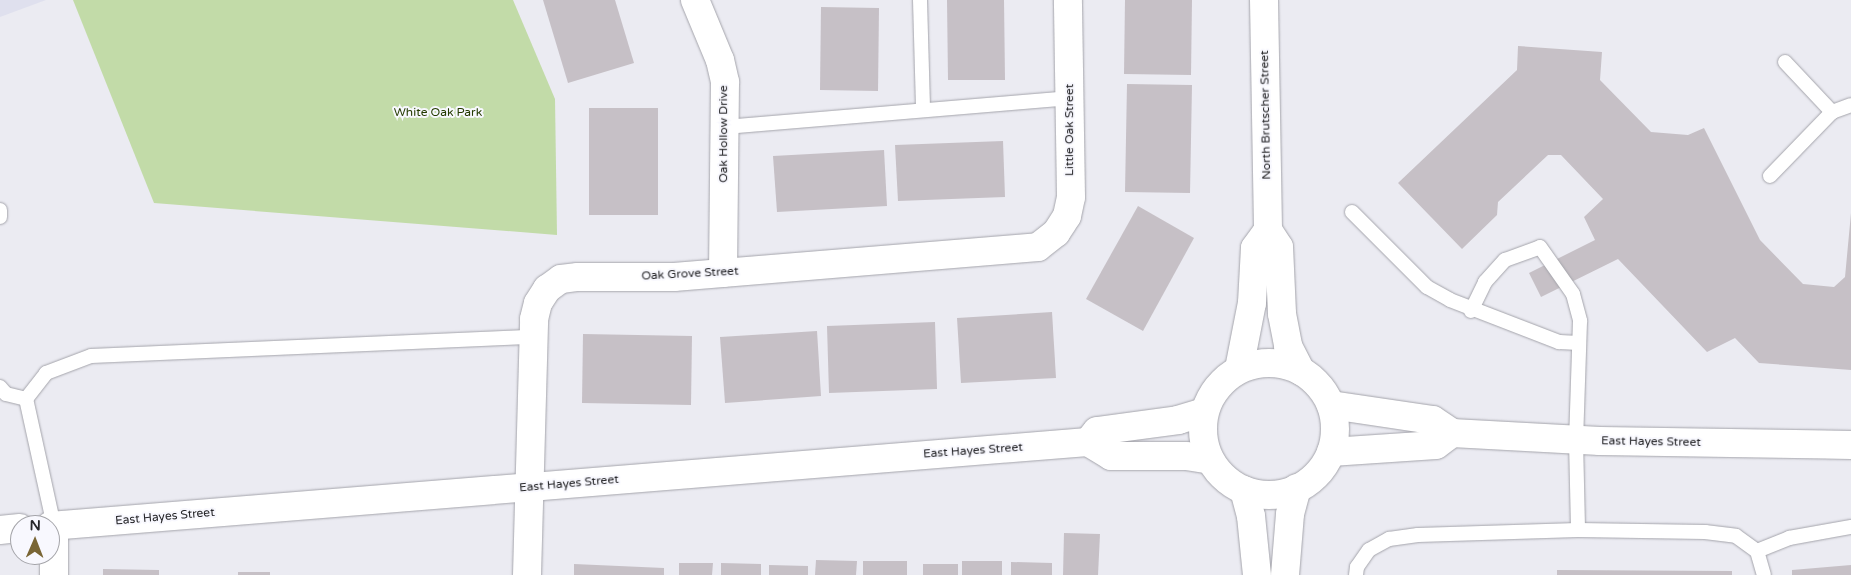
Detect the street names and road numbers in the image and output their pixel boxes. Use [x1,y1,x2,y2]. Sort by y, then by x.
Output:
street label: North Brutscher Street [1258,50,1274,180]
street label: Little Oak Street [1063,84,1077,176]
street label: Oak Hollow Drive [717,85,731,183]
street label: Oak Grove Street [641,264,739,284]
street label: East Hayes Street [1601,434,1701,450]
street label: East Hayes Street [923,440,1023,462]
street label: East Hayes Street [519,472,619,496]
street label: East Hayes Street [115,505,215,529]

